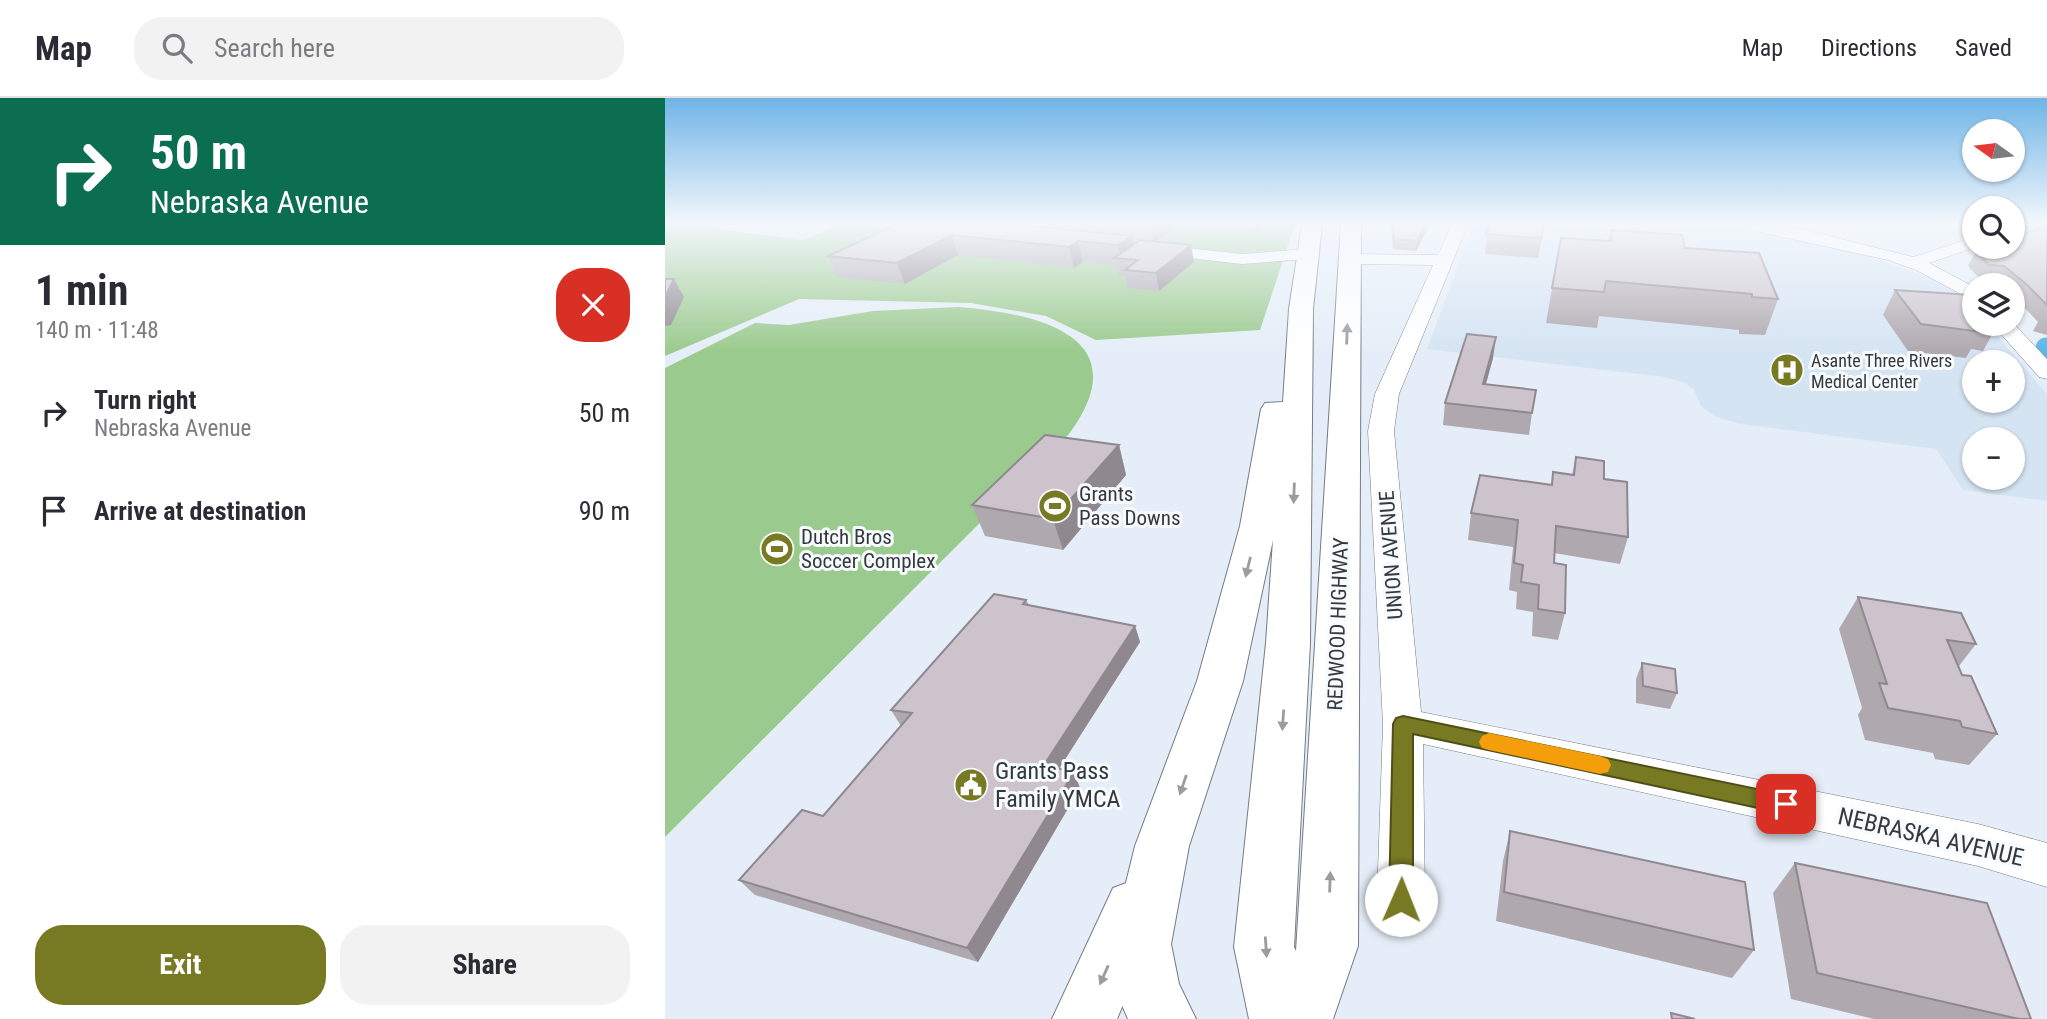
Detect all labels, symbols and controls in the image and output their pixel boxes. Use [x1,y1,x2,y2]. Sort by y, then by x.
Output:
search box [134,17,624,80]
text: Map [35,29,92,68]
icon: search [158,29,196,67]
text: Search here [214,33,335,63]
text: Map [1742,34,1783,62]
text: Directions [1821,34,1917,62]
text: Saved [1955,34,2012,62]
north arrow [1962,119,2025,182]
map controls [1962,119,2025,490]
text: 50 m [150,124,247,181]
icon: right [35,126,126,217]
text: Nebraska Avenue [150,183,369,221]
button: search [1962,196,2025,259]
text: 1 min [35,266,128,315]
button: close [556,268,630,342]
button: layers [1962,273,2025,336]
text: 140 m · 11:48 [35,317,159,344]
one-way arrow [1341,323,1352,345]
place label: Asante Three Rivers Medical Center [1811,350,1952,392]
button: + [1962,350,2025,413]
hospital icon: Asante Three Rivers Medical Center [1768,351,1806,389]
text: Turn right [94,385,196,415]
icon: right [35,394,73,432]
text: 50 m [579,398,630,428]
text: Nebraska Avenue [94,415,251,442]
button: − [1962,427,2025,490]
place label: Grants Pass Downs [1079,482,1180,530]
one-way arrow [1289,482,1300,504]
sports icon: Grants Pass Downs [1036,487,1074,525]
street label: UNION AVENUE [1375,490,1407,620]
icon: arrive [35,492,73,530]
text: Arrive at destination [94,496,306,526]
text: 90 m [579,496,630,526]
place label: Dutch Bros Soccer Complex [801,525,935,573]
sports icon: Dutch Bros Soccer Complex [758,530,796,568]
street label: REDWOOD HIGHWAY [1323,537,1353,711]
one-way arrow [1242,556,1253,578]
one-way arrow [1277,710,1288,732]
place label: Grants Pass Family YMCA [995,757,1121,813]
public building icon: Grants Pass Family YMCA [952,766,990,804]
one-way arrow [1177,774,1188,795]
pin [1756,774,1816,834]
icon: arrive [1767,785,1805,823]
street label: NEBRASKA AVENUE [1835,802,2027,872]
position arrow [1364,863,1438,937]
one-way arrow [1324,871,1335,893]
button: Exit [35,925,326,1005]
button: Share [340,925,630,1005]
one-way arrow [1261,936,1272,958]
one-way arrow [1098,965,1109,986]

